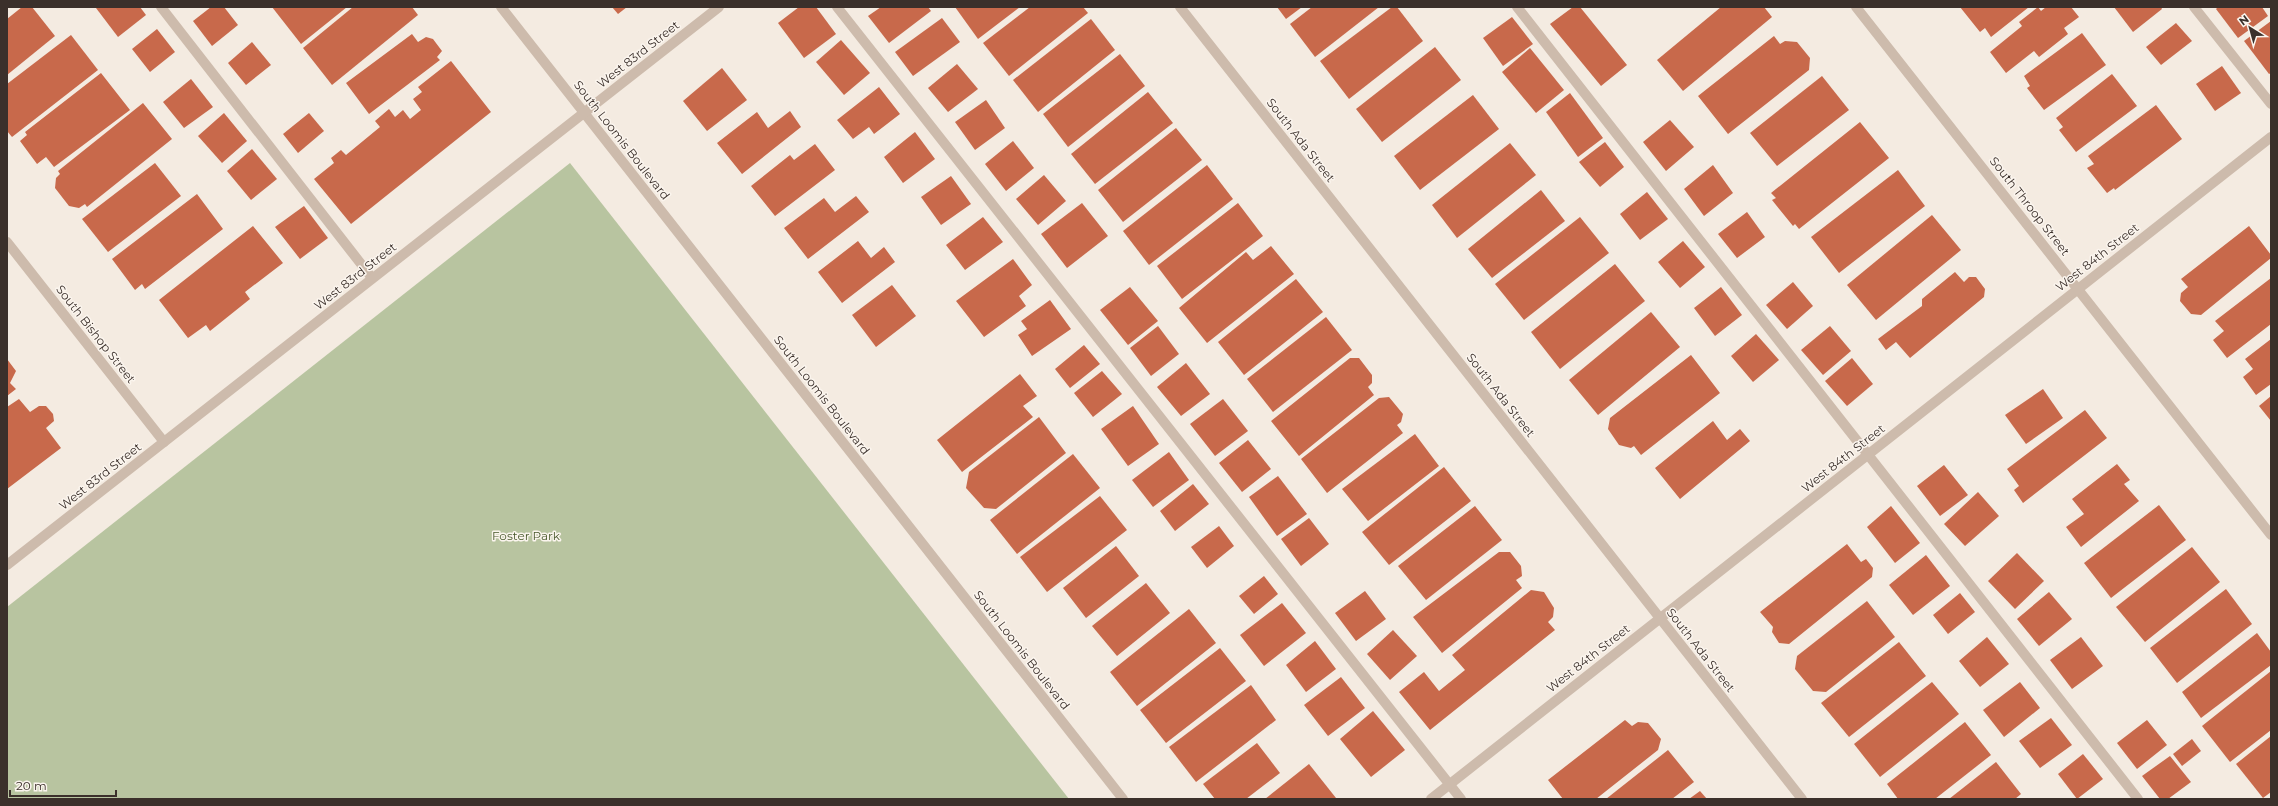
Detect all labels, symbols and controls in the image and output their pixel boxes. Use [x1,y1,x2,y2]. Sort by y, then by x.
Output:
north arrow [2230,8,2270,48]
text: N [2236,12,2252,28]
street label: West 83rd Street [594,17,682,91]
street label: South Loomis Boulevard [571,77,673,203]
street label: South Ada Street [1264,95,1338,185]
street label: South Throop Street [1987,154,2073,259]
street label: West 84th Street [2052,220,2142,294]
street label: West 83rd Street [311,239,399,313]
street label: South Bishop Street [53,282,139,386]
street label: South Loomis Boulevard [771,332,873,458]
street label: South Ada Street [1464,350,1538,440]
street label: West 84th Street [1798,421,1888,495]
street label: West 83rd Street [56,439,144,513]
park label: Foster Park [492,528,561,543]
street label: South Loomis Boulevard [971,587,1073,713]
street label: South Ada Street [1664,605,1738,695]
street label: West 84th Street [1543,621,1633,695]
scale bar [10,772,116,798]
text: 20 m [16,778,47,793]

